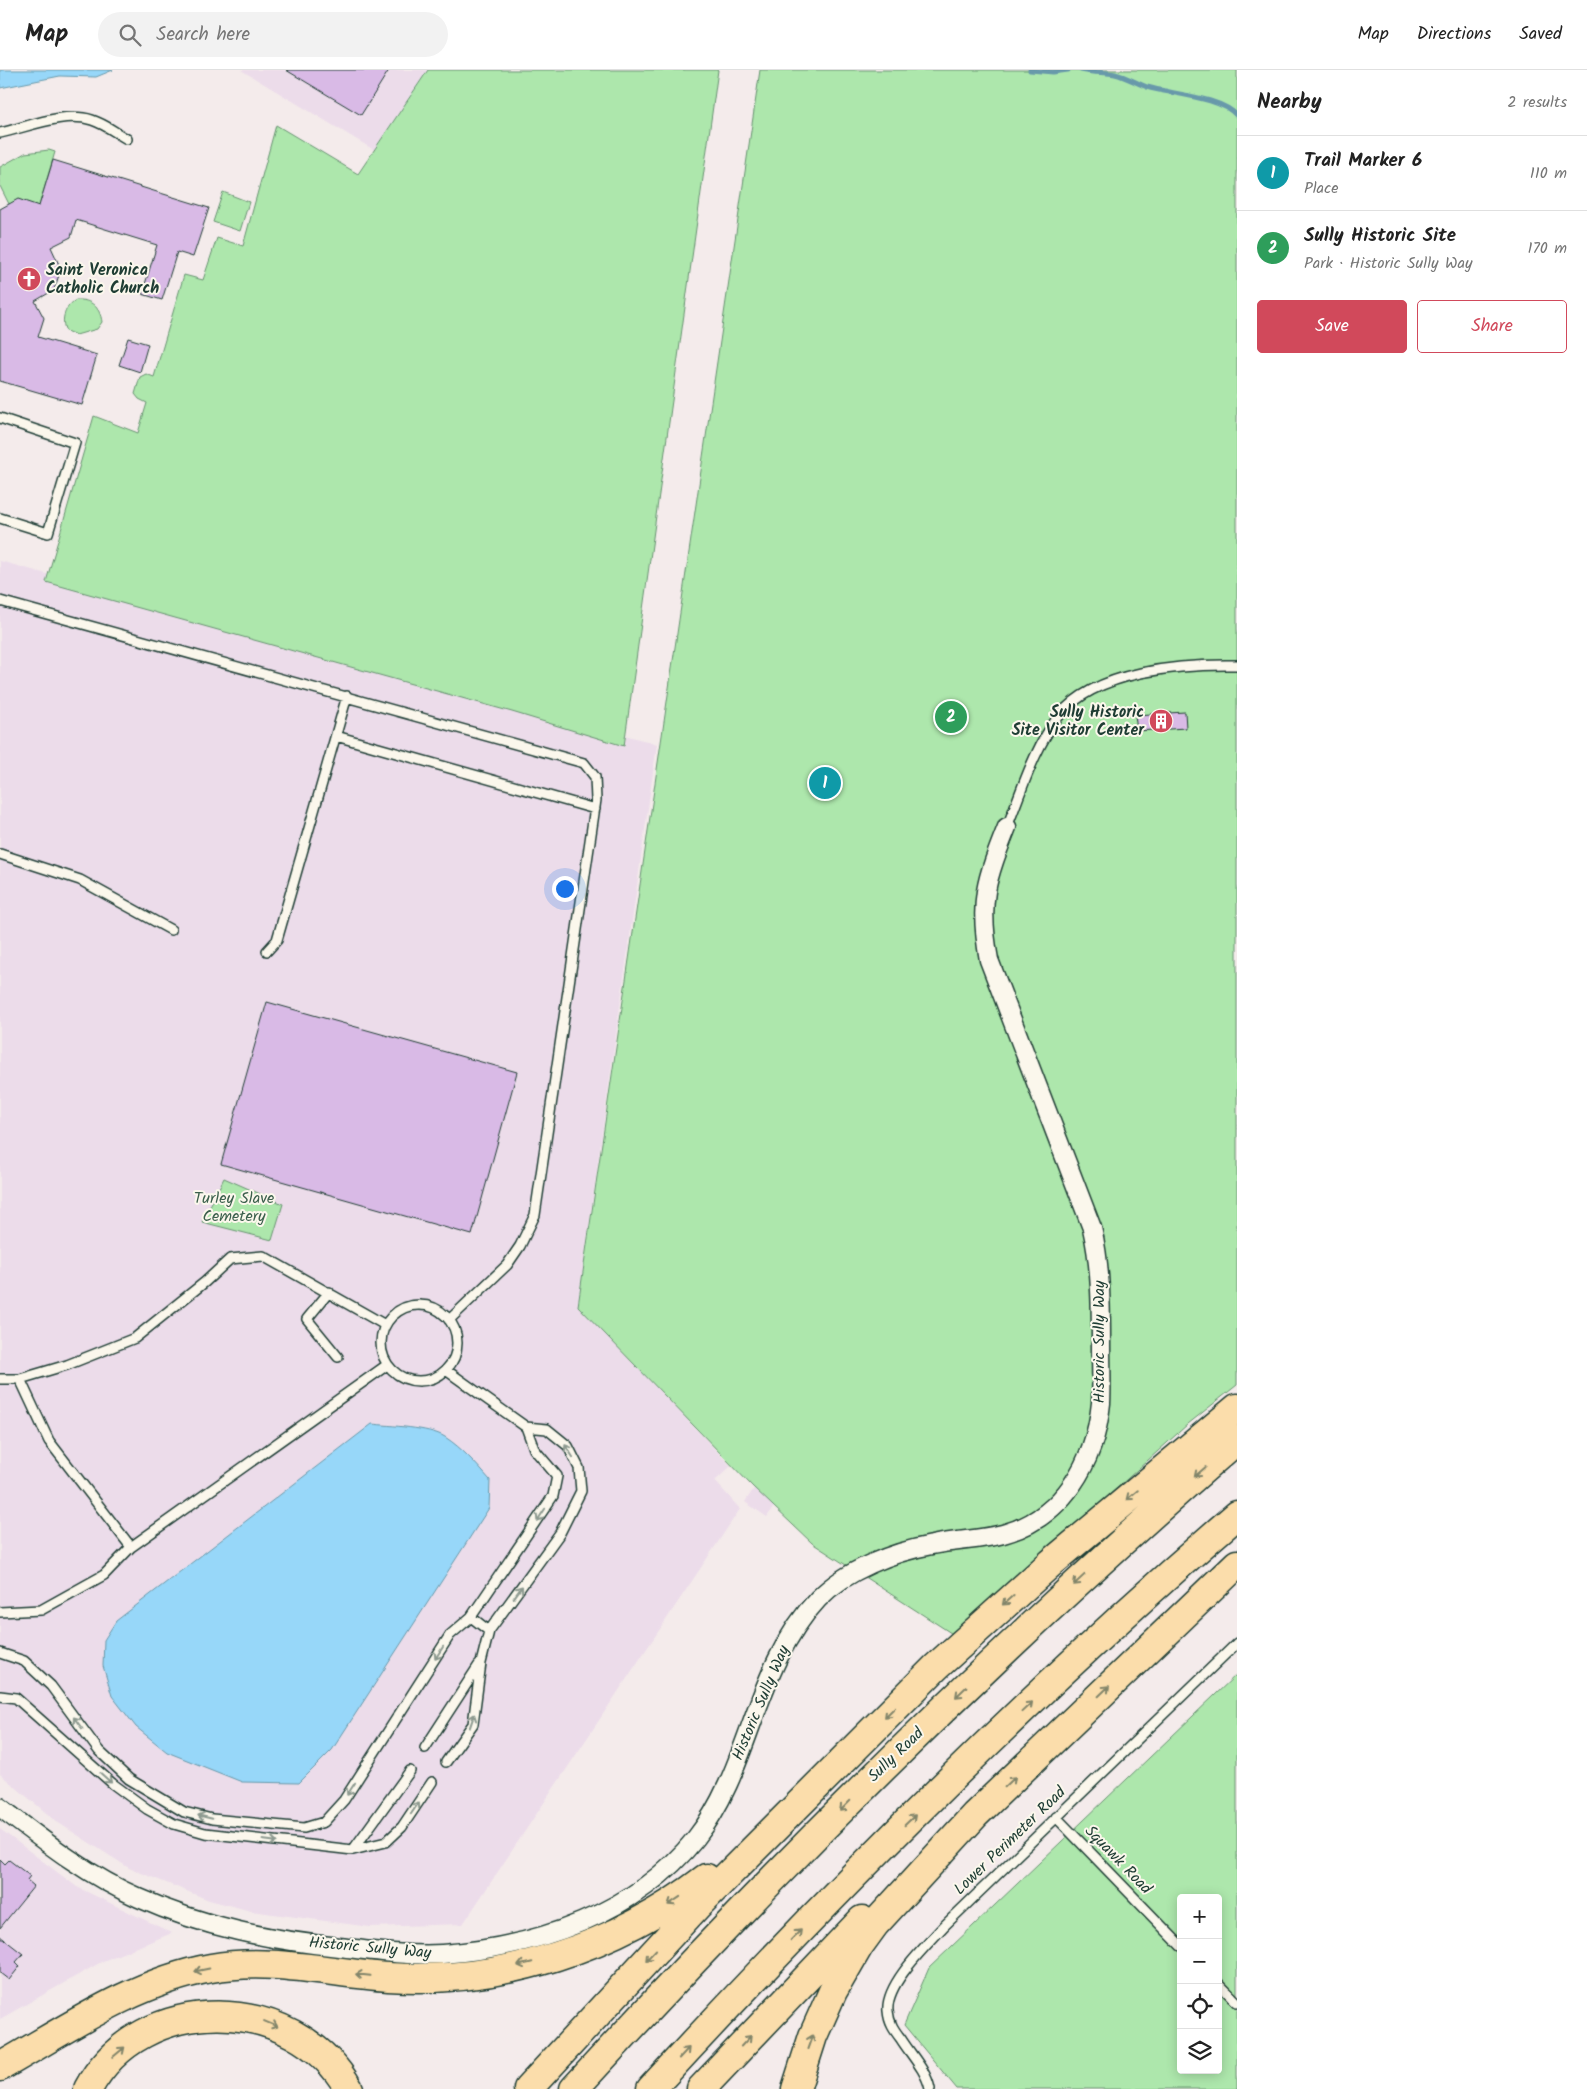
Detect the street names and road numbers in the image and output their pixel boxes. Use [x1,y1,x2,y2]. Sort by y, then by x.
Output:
street label: Historic Sully Way [1087,1280,1112,1403]
street label: Historic Sully Way [725,1641,797,1764]
street label: Sully Road [862,1721,931,1788]
street label: Lower Perimeter Road [948,1780,1073,1901]
street label: Squawk Road [1078,1820,1158,1901]
street label: Historic Sully Way [308,1930,433,1966]

